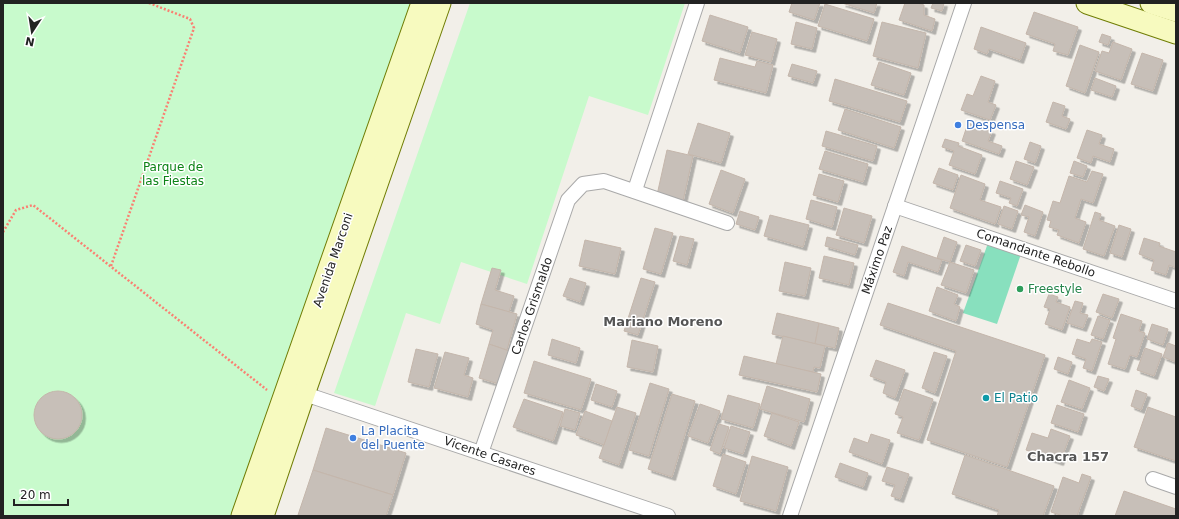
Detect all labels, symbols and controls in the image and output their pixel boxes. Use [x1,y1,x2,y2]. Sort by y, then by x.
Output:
north arrow [12,12,52,52]
text: N [24,34,36,49]
place label: Despensa [966,118,1025,132]
marker: Despensa [953,120,963,130]
park label: Parque de las Fiestas [142,160,204,188]
street label: Avenida Marconi [310,211,356,309]
street label: Máximo Paz [859,224,895,296]
street label: Comandante Rebollo [975,226,1097,280]
street label: Carlos Grismaldo [509,255,555,357]
place label: Freestyle [1028,282,1082,296]
marker: Freestyle [1015,284,1025,294]
district label: Mariano Moreno [603,314,723,329]
place label: El Patio [994,391,1038,405]
marker: El Patio [981,393,991,403]
place label: La Placita del Puente [361,424,425,452]
marker: La Placita del Puente [348,433,358,443]
street label: Vicente Casares [442,434,538,478]
district label: Chacra 157 [1027,449,1109,464]
scale bar [14,481,68,507]
text: 20 m [20,488,51,502]

